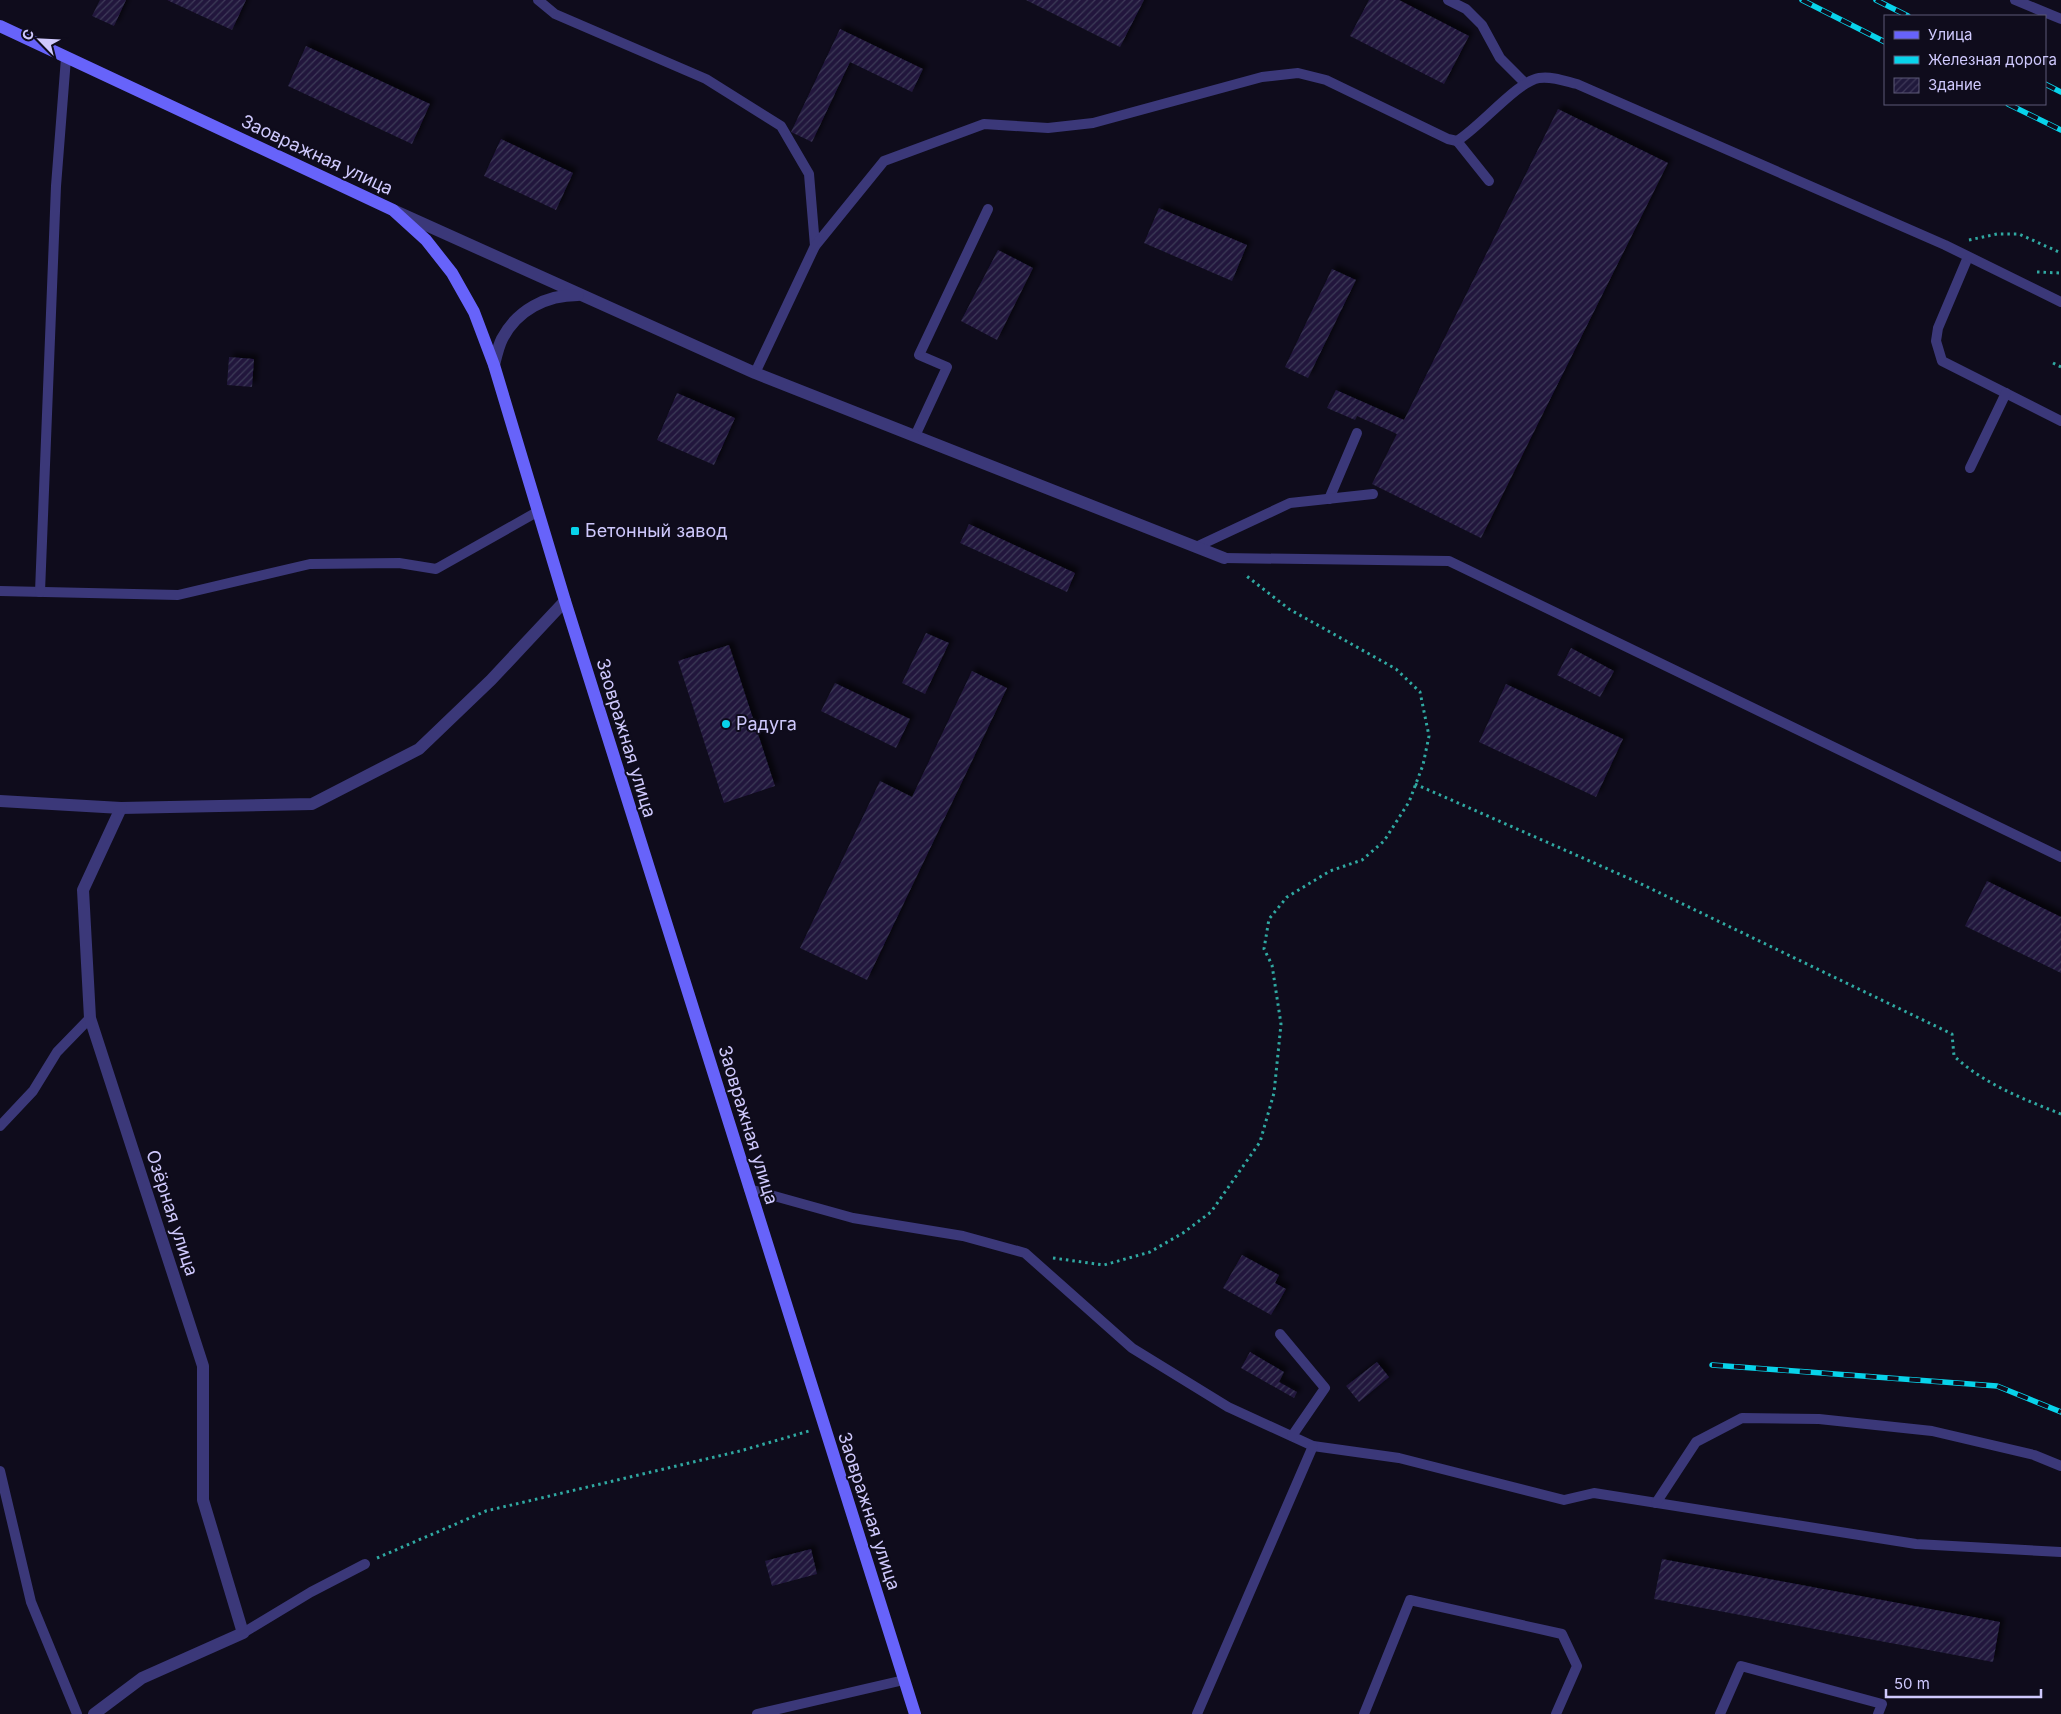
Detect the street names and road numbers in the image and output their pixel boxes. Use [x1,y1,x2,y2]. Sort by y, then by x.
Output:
street label: Заовражная улица [238,110,396,199]
street label: Заовражная улица [592,656,661,820]
street label: Заовражная улица [714,1043,783,1207]
street label: Озёрная улица [142,1147,203,1278]
street label: Заовражная улица [834,1429,905,1593]

